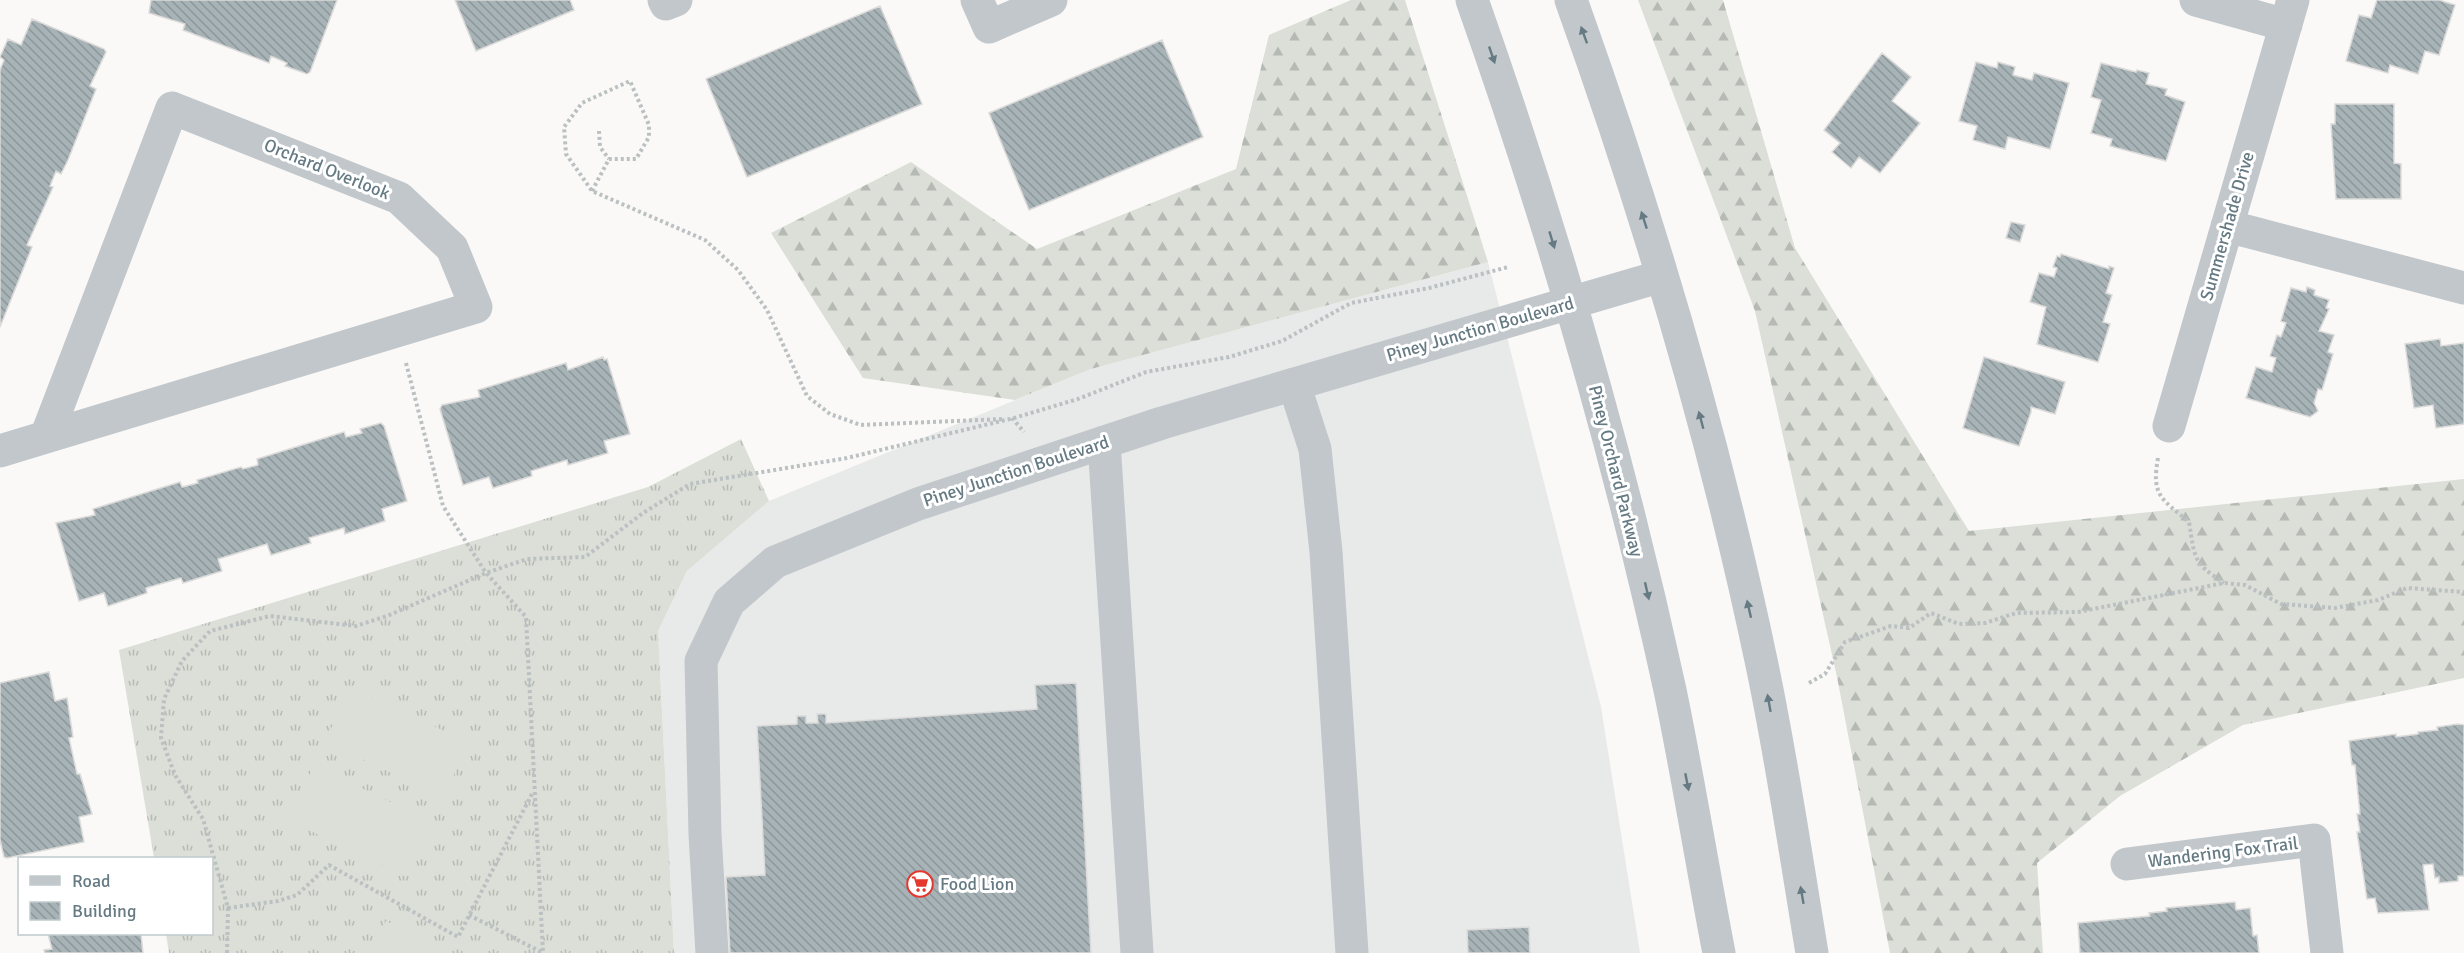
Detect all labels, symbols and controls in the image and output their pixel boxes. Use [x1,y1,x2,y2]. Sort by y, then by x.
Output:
one-way arrow [1578,26,1588,44]
one-way arrow [1487,46,1497,64]
street label: Orchard Overlook [261,134,393,204]
street label: Summershade Drive [2195,149,2259,303]
one-way arrow [1639,211,1648,229]
one-way arrow [1548,232,1558,250]
street label: Piney Junction Boulevard [1384,292,1576,366]
street label: Piney Orchard Parkway [1584,383,1648,560]
one-way arrow [1696,411,1705,429]
street label: Piney Junction Boulevard [920,431,1112,511]
one-way arrow [1642,582,1652,600]
one-way arrow [1743,600,1753,618]
one-way arrow [1764,694,1773,713]
one-way arrow [1683,772,1692,791]
street label: Wandering Fox Trail [2147,832,2299,872]
legend [18,857,213,935]
supermarket icon: Food Lion [905,869,935,899]
text: Road [72,870,111,892]
place label: Food Lion [940,873,1014,895]
one-way arrow [1797,886,1806,905]
text: Building [72,900,136,922]

